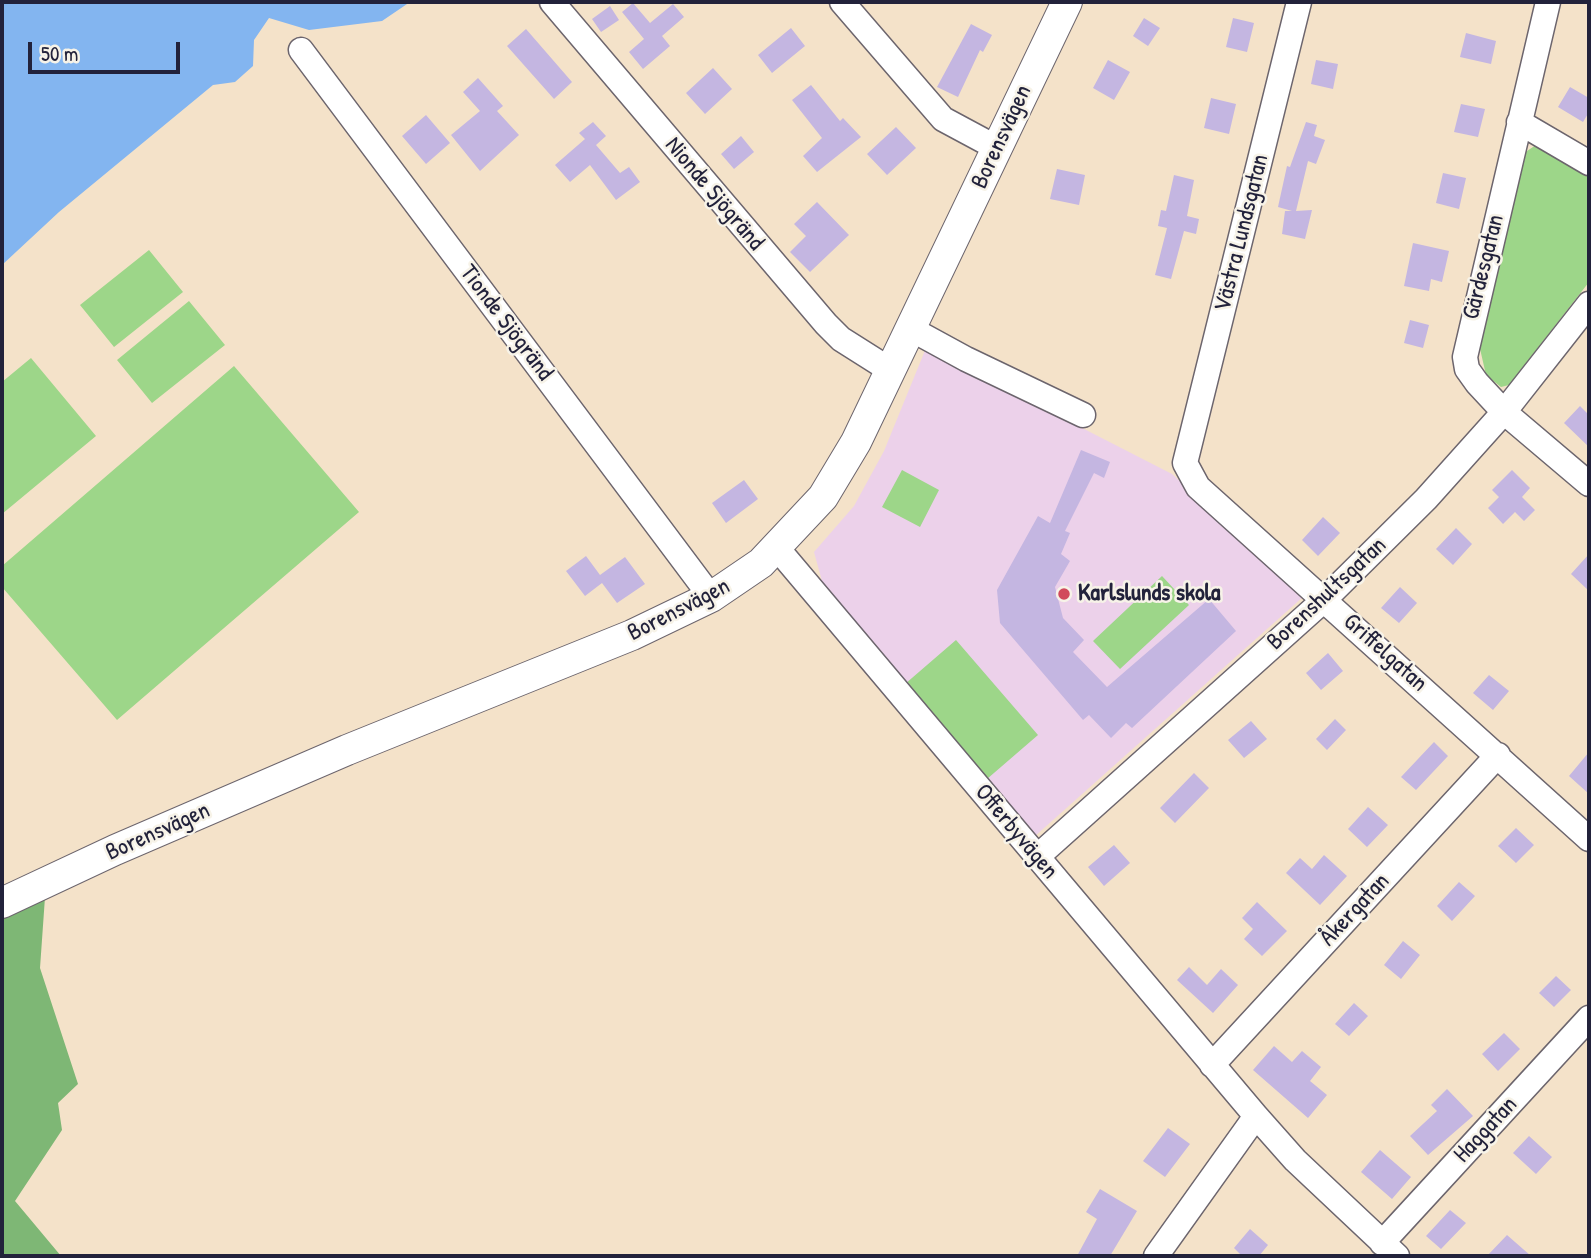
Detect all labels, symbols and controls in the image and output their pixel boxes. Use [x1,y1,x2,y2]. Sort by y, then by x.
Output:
scale bar [32,28,184,72]
text: 50 m [41,39,78,68]
street label: Borensvägen [966,81,1038,193]
street label: Nionde Sjögränd [658,132,770,256]
street label: Västra Lundsgatan [1209,151,1275,315]
street label: Gärdesgatan [1457,212,1511,322]
street label: Tionde Sjögränd [453,259,559,387]
street label: Borenshultsgatan [1261,531,1393,657]
street label: Borensvägen [623,572,735,648]
place label: Karlslunds skola [1078,580,1220,608]
marker: Karlslunds skola [1056,586,1072,602]
street label: Griffelgatan [1337,608,1433,698]
street label: Offerbyvägen [968,779,1064,885]
street label: Borensvägen [102,796,214,868]
street label: Åkergatan [1314,868,1396,952]
street label: Haggatan [1448,1091,1524,1169]

